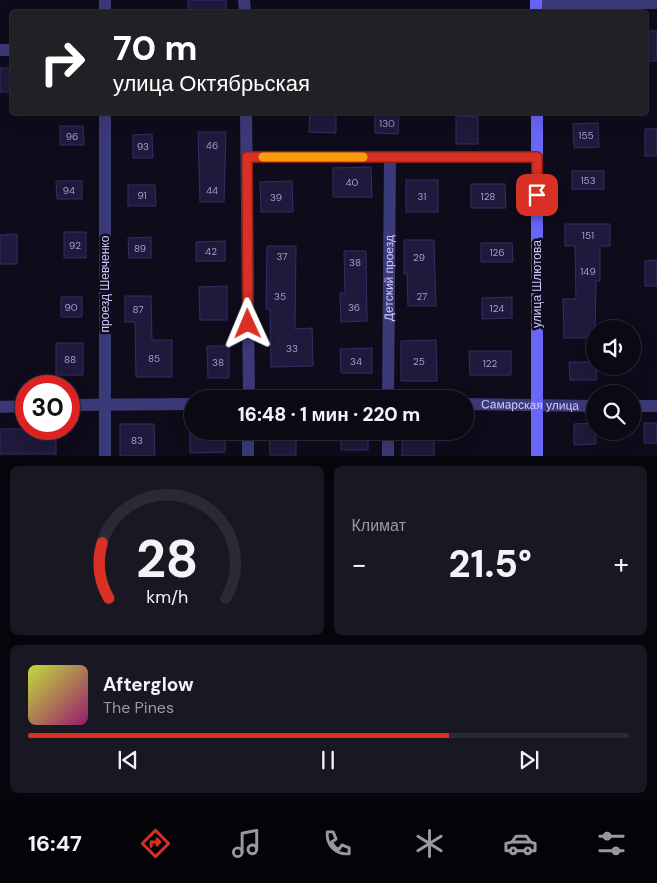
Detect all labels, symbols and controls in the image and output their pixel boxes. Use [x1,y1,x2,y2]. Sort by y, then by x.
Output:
text: 70 m [113,25,197,71]
icon: right [30,30,95,95]
text: улица Октябрьская [113,69,310,98]
house number: 130 [379,117,395,130]
house number: 155 [578,129,594,142]
house number: 96 [66,130,78,143]
house number: 46 [206,139,218,152]
house number: 93 [137,140,149,153]
pin [516,174,558,216]
house number: 153 [580,174,596,187]
house number: 40 [346,176,359,189]
icon: arrive [523,181,551,209]
house number: 94 [63,184,75,197]
house number: 44 [206,184,218,197]
house number: 91 [137,189,147,202]
house number: 31 [418,190,426,203]
house number: 128 [481,190,495,203]
house number: 39 [270,191,282,204]
house number: 151 [582,229,594,242]
street label: проезд Шевченко [97,235,113,332]
street label: Детский проезд [381,235,397,321]
house number: 92 [69,239,81,252]
street label: улица Шлютова [529,240,545,328]
house number: 89 [134,242,146,255]
house number: 42 [205,245,217,258]
house number: 126 [489,246,505,259]
house number: 37 [276,250,288,263]
house number: 29 [413,251,425,264]
house number: 38 [349,256,361,269]
house number: 149 [580,265,596,278]
house number: 35 [274,290,286,303]
house number: 27 [417,290,427,303]
position arrow [221,297,273,349]
house number: 90 [64,301,78,314]
house number: 36 [348,301,360,314]
house number: 124 [490,302,504,315]
house number: 87 [132,303,144,316]
map controls [586,320,641,440]
button: sound [586,320,641,375]
house number: 33 [286,342,298,355]
house number: 85 [148,352,160,365]
house number: 88 [64,353,76,366]
house number: 34 [350,355,362,368]
house number: 25 [413,355,425,368]
house number: 38 [212,356,224,369]
house number: 122 [483,357,498,370]
speed limit sign: 30 [15,375,80,440]
button: search [586,385,641,440]
street label: Самарская улица [481,396,579,414]
text: 16:48 · 1 мин · 220 m [238,402,420,427]
house number: 83 [131,434,143,447]
text: Климат [352,515,406,536]
text: 28 [135,525,198,593]
text: 21.5° [449,539,532,589]
text: − [352,546,367,583]
text: + [614,546,629,583]
text: km/h [146,585,188,609]
text: Afterglow [103,672,194,697]
text: The Pines [103,697,174,718]
icon: previous [114,746,142,774]
icon: pause [314,746,342,774]
icon: next [515,746,543,774]
icon: directions [138,826,173,861]
icon: music [229,826,264,861]
icon: phone [320,826,355,861]
icon: climate [412,826,447,861]
icon: car [503,826,538,861]
icon: filters [594,826,629,861]
text: 16:47 [28,829,82,858]

